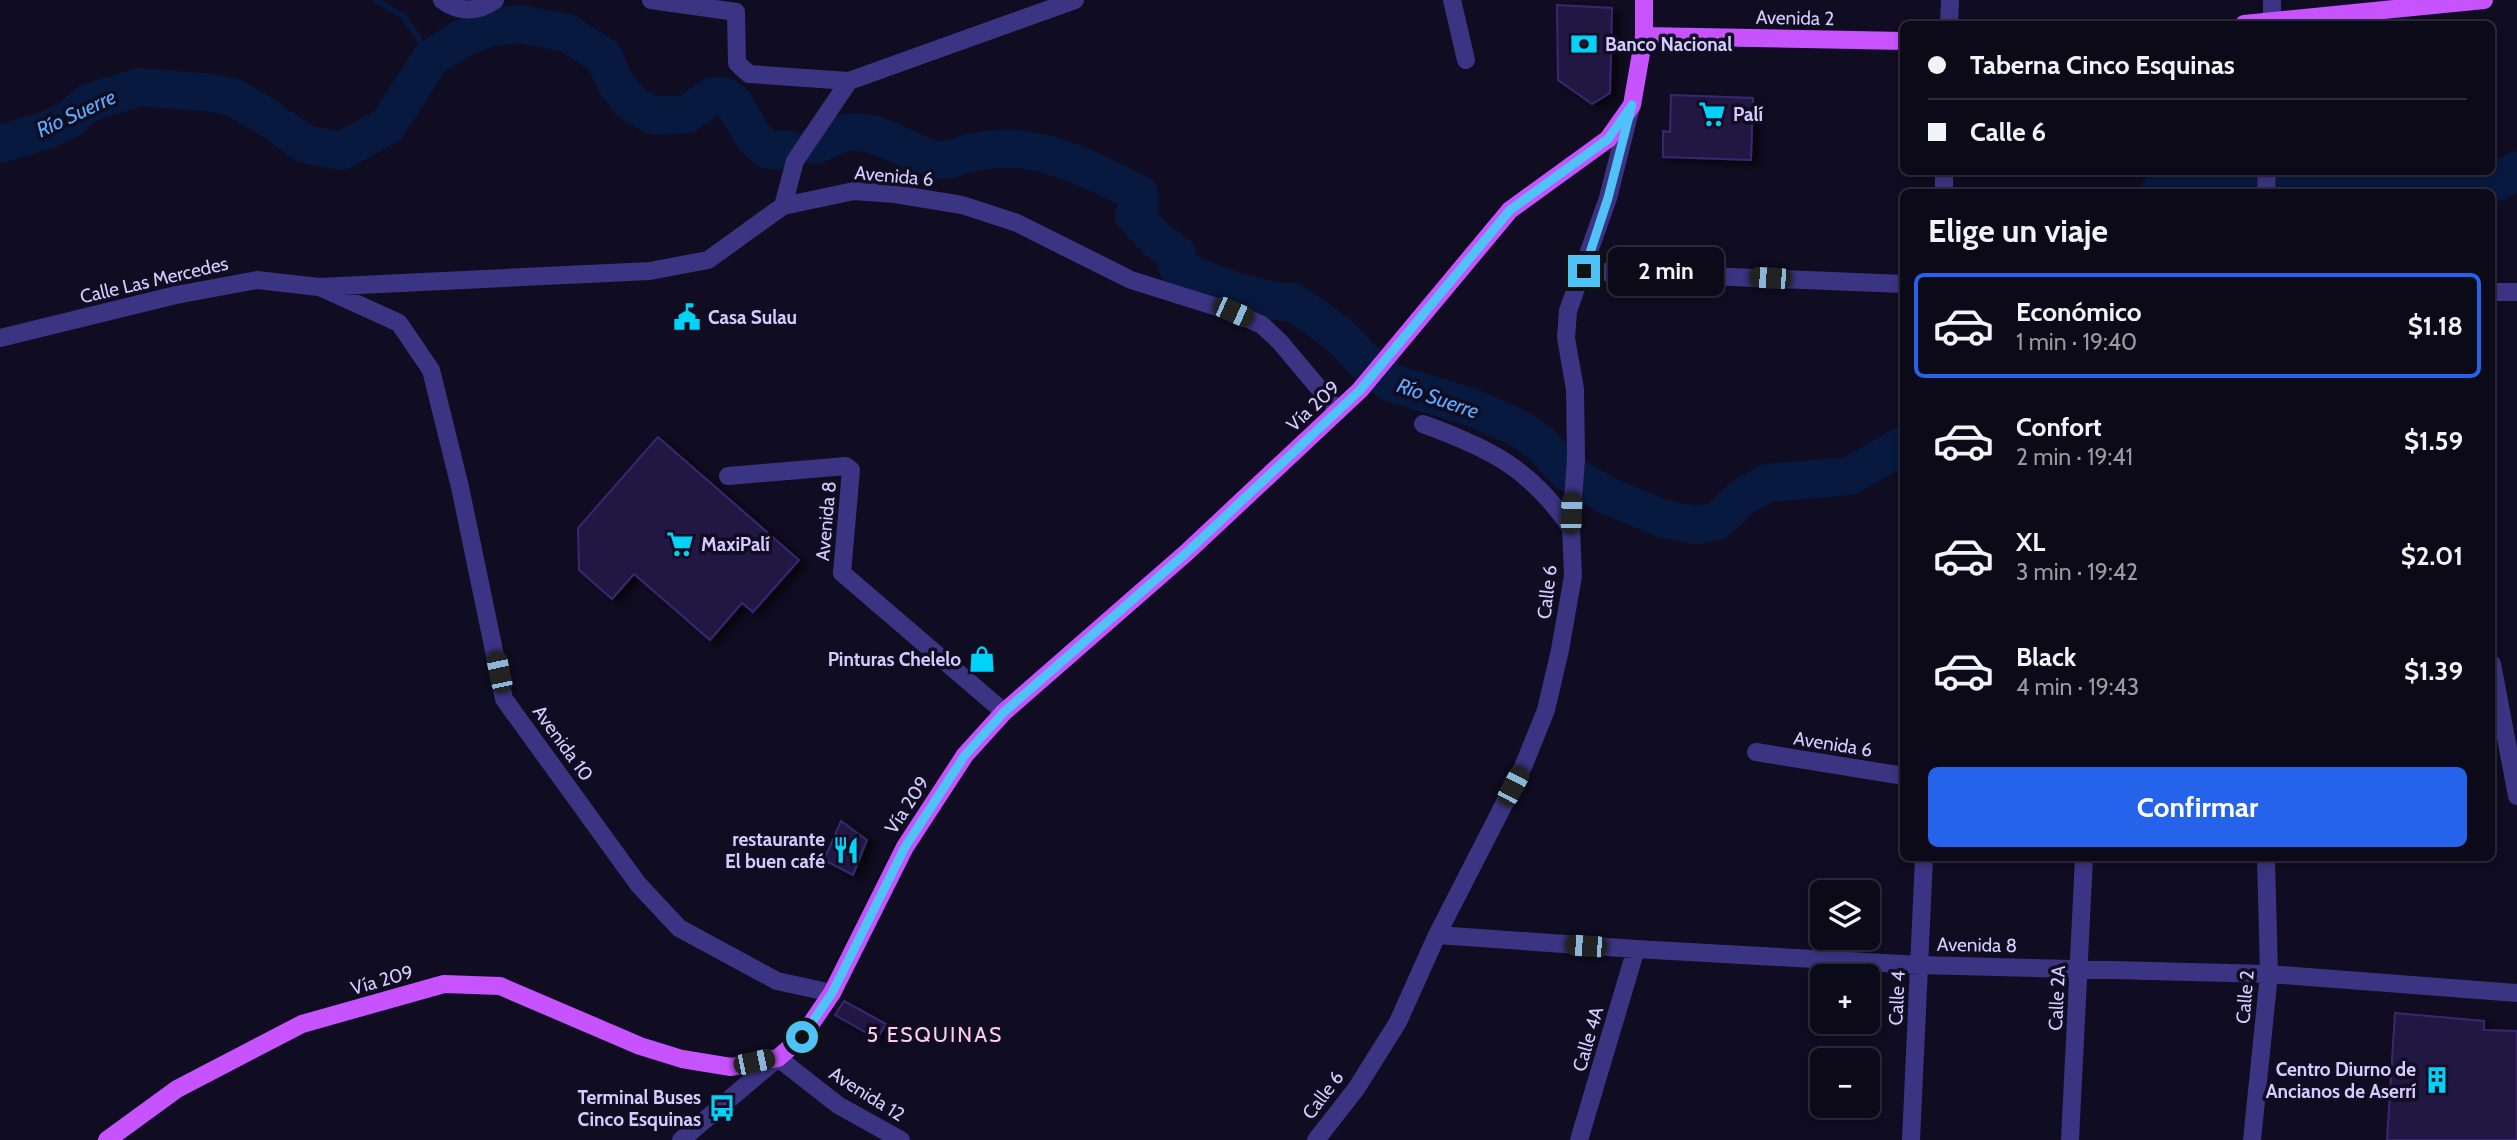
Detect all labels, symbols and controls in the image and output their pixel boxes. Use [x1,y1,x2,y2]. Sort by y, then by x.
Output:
street label: Avenida 2 [1756,6,1834,30]
bank icon: Banco Nacional [1569,29,1599,59]
place label: Banco Nacional [1605,33,1732,56]
text: Taberna Cinco Esquinas [1970,49,2235,81]
water label: Río Suerre [32,84,120,142]
supermarket icon: Palí [1697,99,1727,129]
place label: Palí [1733,103,1764,126]
text: Calle 6 [1970,116,2046,148]
street label: Avenida 6 [853,161,935,191]
text: Elige un viaje [1928,211,2108,250]
callout: 2 min [1608,246,1724,296]
street label: Calle Las Mercedes [78,252,231,308]
route end [1568,255,1600,287]
text: 2 min [1638,257,1694,285]
car [1749,266,1792,290]
car [1210,294,1257,330]
icon: car [1932,294,1995,357]
text: Económico [2016,296,2142,328]
public building icon: Casa Sulau [672,302,702,332]
place label: Casa Sulau [708,306,797,329]
text: $1.18 [2408,310,2463,342]
text: 1 min · 19:40 [2016,328,2137,356]
water label: Río Suerre [1394,372,1483,424]
street label: Vía 209 [1282,376,1344,436]
icon: car [1932,409,1995,472]
text: Confort [2016,411,2102,443]
text: $1.59 [2404,425,2463,457]
text: 2 min · 19:41 [2016,443,2133,471]
street label: Avenida 8 [811,480,841,562]
car [1560,492,1583,534]
icon: car [1932,524,1995,587]
text: XL [2016,526,2045,558]
supermarket icon: MaxiPalí [665,529,695,559]
place label: MaxiPalí [701,533,770,556]
text: $2.01 [2401,540,2463,572]
text: 3 min · 19:42 [2016,558,2138,586]
street label: Calle 6 [1532,564,1562,620]
icon: car [1932,639,1995,702]
text: Black [2016,641,2076,673]
shop icon: Pinturas Chelelo [967,644,997,674]
place label: Pinturas Chelelo [828,648,961,671]
car [485,649,514,695]
text: $1.39 [2404,655,2463,687]
text: 4 min · 19:43 [2016,673,2139,701]
street label: Avenida 10 [528,701,598,785]
street label: Avenida 6 [1792,726,1874,762]
car [1494,763,1533,809]
button: Confirmar [1928,767,2467,847]
street label: Vía 209 [880,772,934,838]
place label: restaurante El buen café [725,828,825,873]
restaurant icon: restaurante El buen café [831,835,861,865]
map controls [1810,880,1880,1118]
button: layers [1810,880,1880,950]
street label: Avenida 8 [1937,933,2017,957]
car [1565,934,1608,958]
street label: Vía 209 [348,960,416,1000]
button: + [1810,964,1880,1034]
street label: Calle 2A [2044,964,2070,1031]
street label: Calle 2 [2231,969,2259,1025]
street label: Calle 4 [1884,970,1910,1026]
street label: Calle 4A [1568,1004,1608,1074]
route start [786,1021,818,1053]
district label: 5 ESQUINAS [867,1022,1003,1047]
car [732,1047,777,1077]
button: − [1810,1048,1880,1118]
place label: Centro Diurno de Ancianos de Aserrí [2266,1058,2416,1103]
street label: Avenida 12 [825,1062,909,1126]
building icon: Centro Diurno de Ancianos de Aserrí [2422,1065,2452,1095]
street label: Calle 6 [1297,1066,1349,1124]
place label: Terminal Buses Cinco Esquinas [577,1086,701,1131]
bus stop icon: Terminal Buses Cinco Esquinas [707,1093,737,1123]

